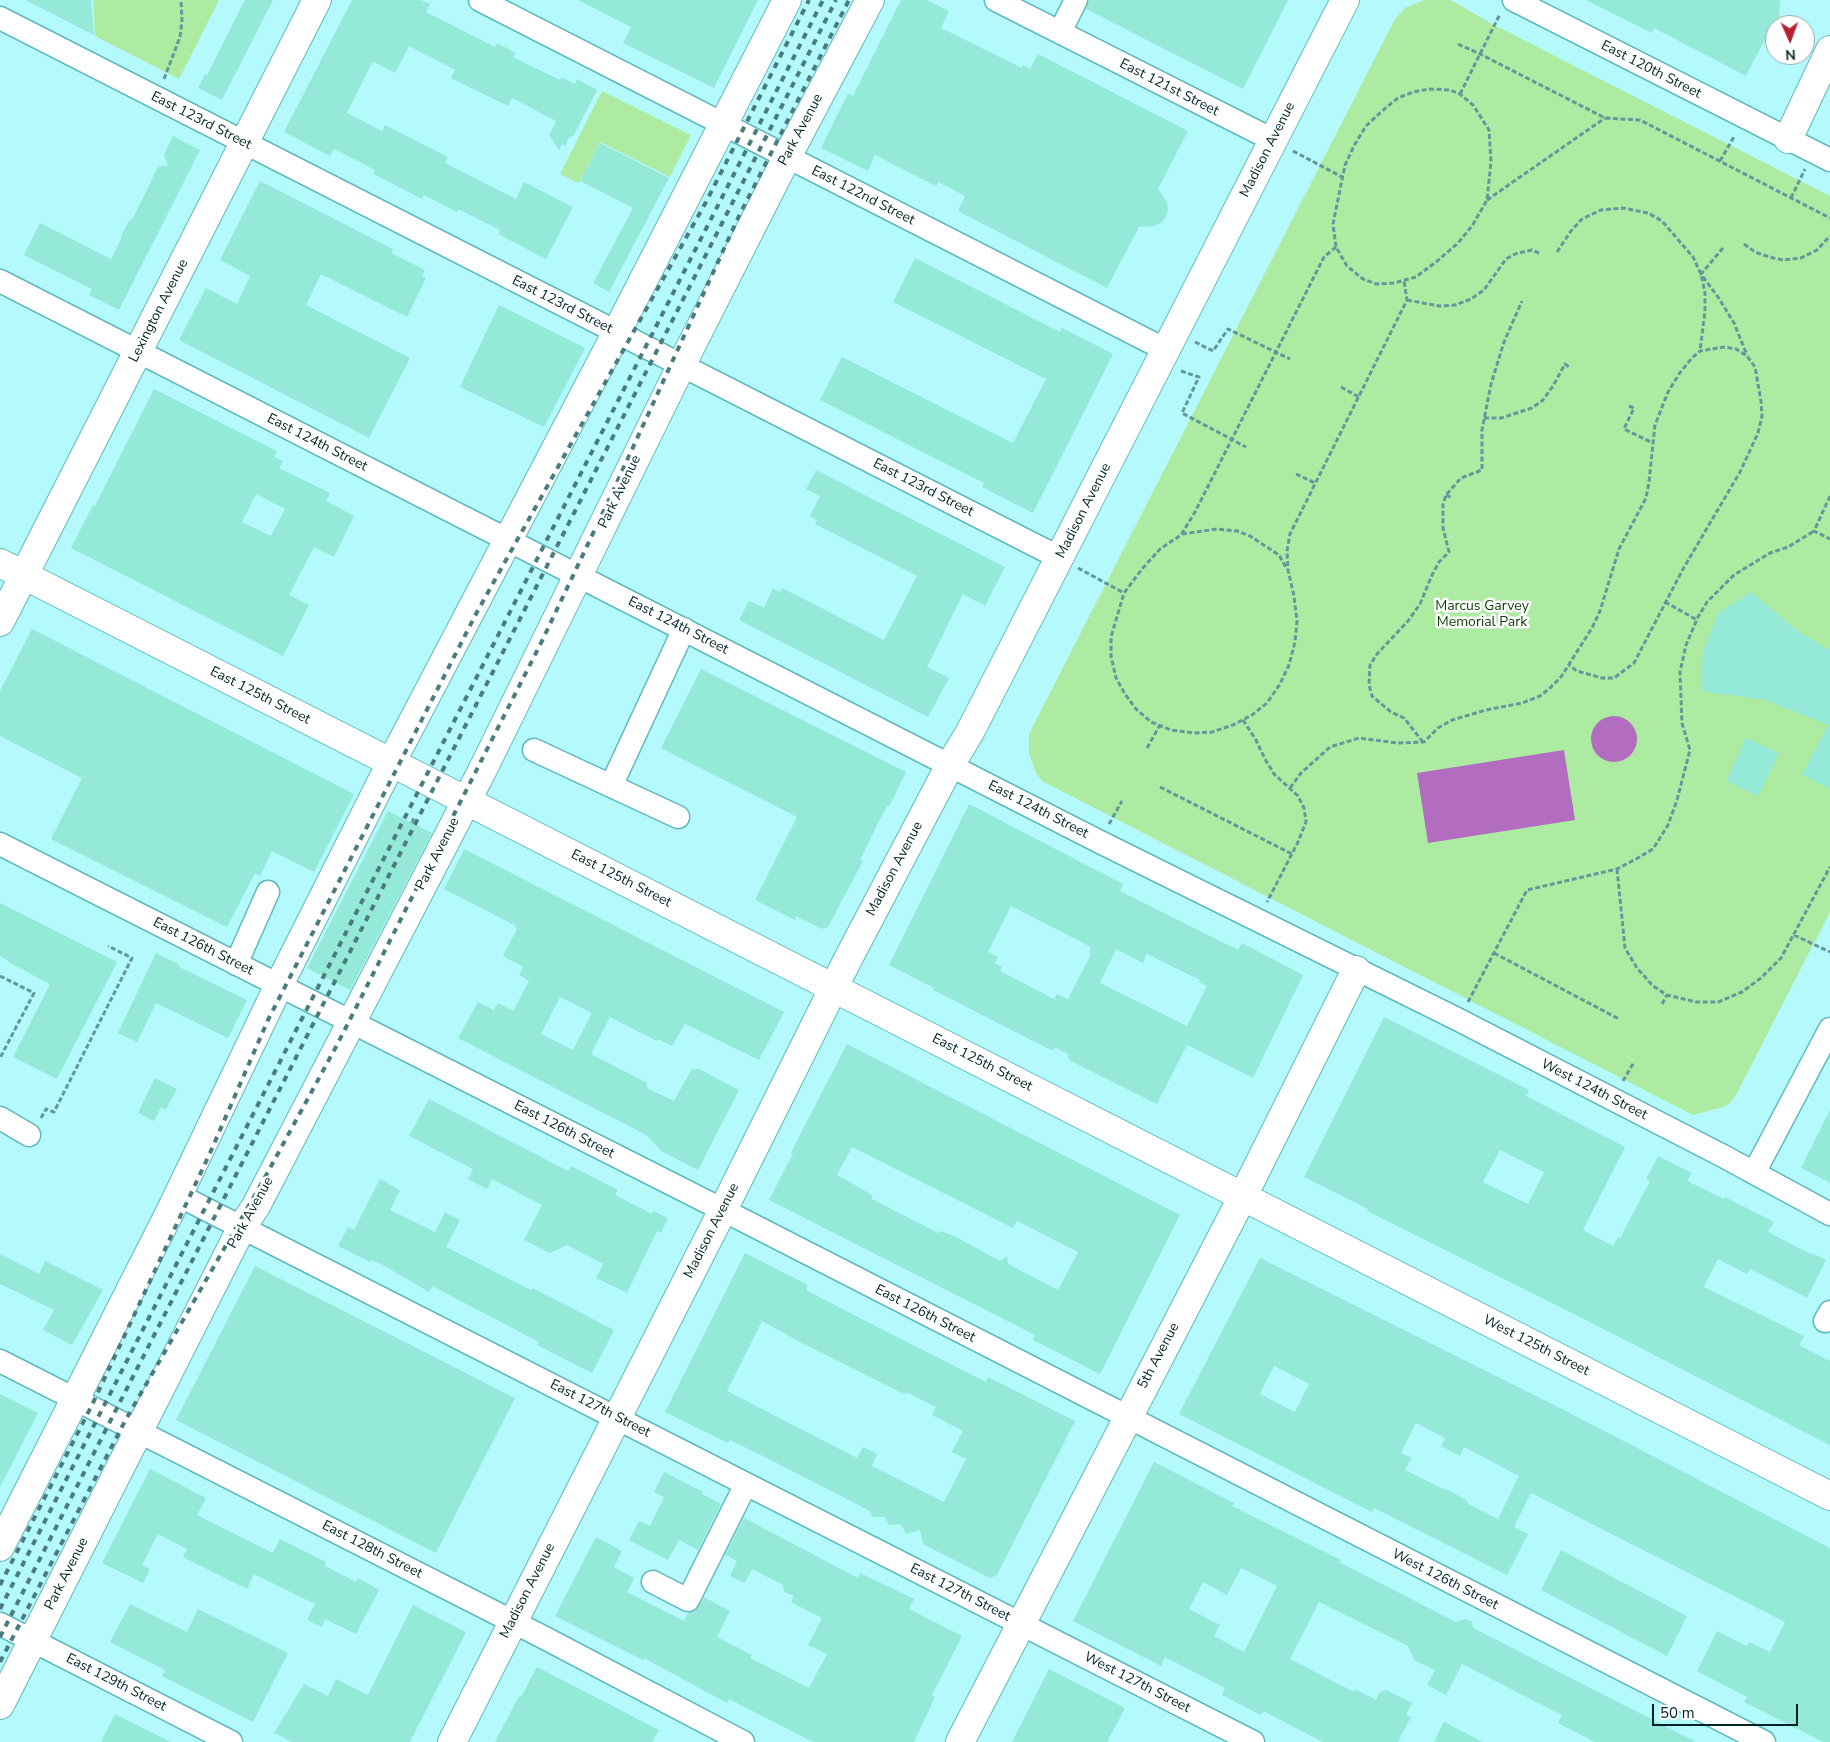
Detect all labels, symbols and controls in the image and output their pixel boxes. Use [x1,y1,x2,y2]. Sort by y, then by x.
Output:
north arrow [1765,15,1815,65]
street label: East 120th Street [1598,37,1704,103]
text: N [1785,45,1796,64]
street label: East 121st Street [1117,56,1221,120]
street label: East 123rd Street [148,88,254,154]
street label: Park Avenue [775,91,827,169]
street label: Madison Avenue [1237,100,1299,200]
street label: East 122nd Street [809,163,917,229]
street label: Lexington Avenue [126,257,192,365]
street label: East 123rd Street [509,272,615,338]
street label: East 124th Street [264,410,370,476]
street label: Park Avenue [595,453,645,531]
street label: East 123rd Street [870,455,976,521]
street label: Madison Avenue [1053,461,1115,561]
street label: East 124th Street [625,593,731,659]
park label: Marcus Garvey Memorial Park [1435,599,1529,632]
street label: East 125th Street [207,663,313,729]
street label: East 124th Street [985,777,1091,843]
street label: Park Avenue [413,815,463,893]
street label: Madison Avenue [863,819,927,919]
street label: East 125th Street [568,846,674,912]
street label: East 126th Street [150,914,256,980]
street label: East 125th Street [929,1030,1035,1096]
street label: West 124th Street [1538,1056,1650,1124]
street label: East 126th Street [511,1097,617,1163]
street label: Park Avenue [224,1174,278,1252]
street label: Madison Avenue [681,1181,743,1281]
street label: East 126th Street [872,1281,978,1347]
street label: West 125th Street [1480,1312,1592,1380]
street label: 5th Avenue [1135,1320,1183,1392]
street label: East 127th Street [547,1376,653,1442]
street label: East 128th Street [319,1517,425,1583]
street label: Park Avenue [42,1535,92,1613]
street label: Madison Avenue [497,1541,559,1641]
street label: West 126th Street [1389,1546,1501,1614]
street label: East 127th Street [907,1560,1013,1626]
street label: West 127th Street [1081,1649,1193,1717]
street label: East 129th Street [63,1650,169,1716]
scale bar [1655,1694,1801,1726]
text: 50 m [1660,1703,1695,1723]

